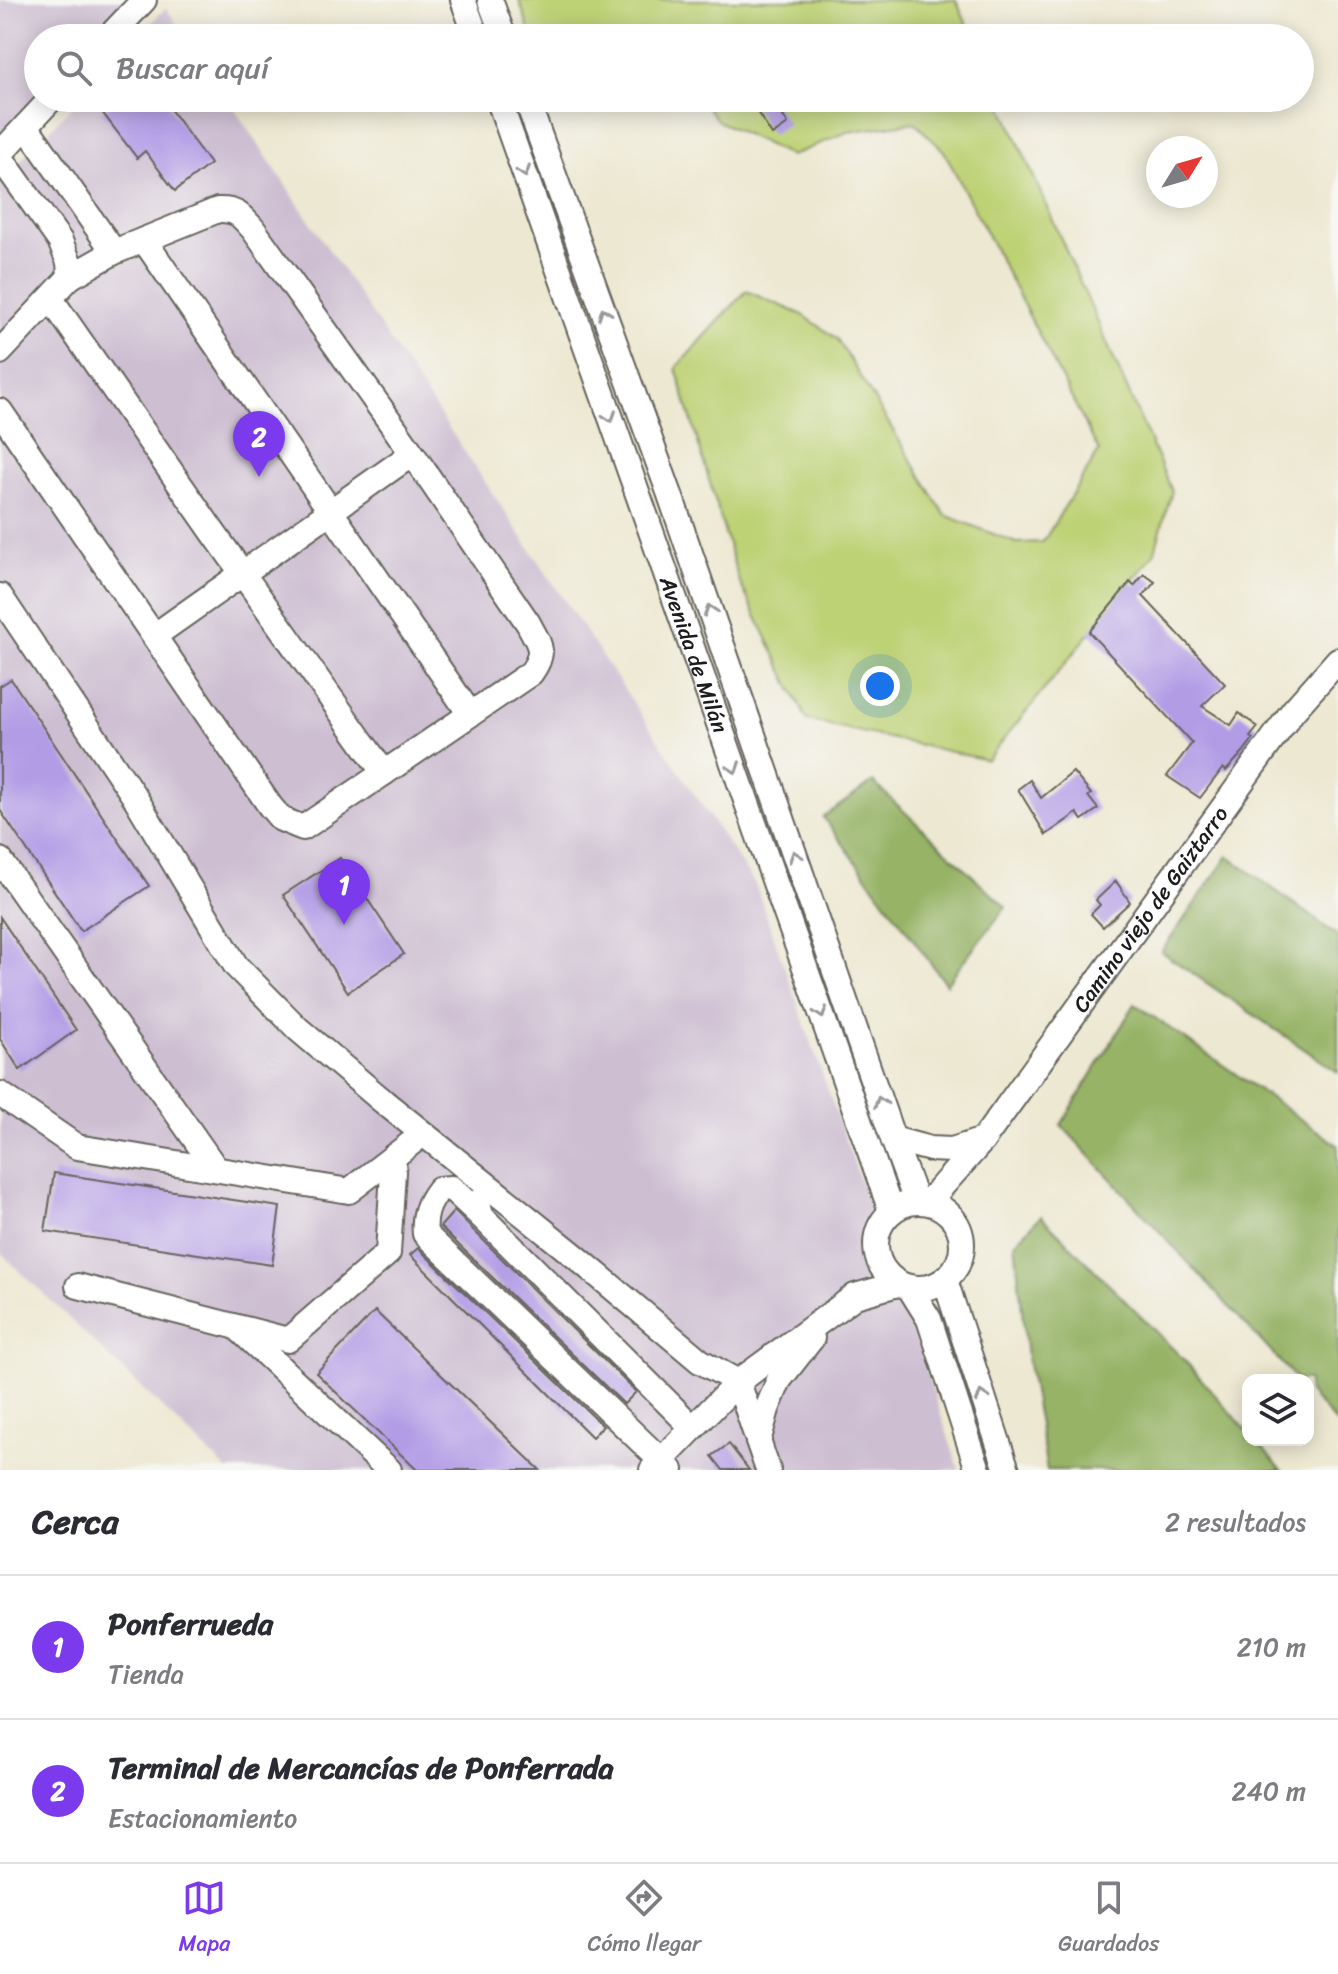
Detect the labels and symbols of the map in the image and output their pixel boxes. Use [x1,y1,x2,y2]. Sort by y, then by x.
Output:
north arrow [1146,136,1218,208]
one-way arrow [514,164,531,178]
one-way arrow [597,307,613,321]
one-way arrow [601,409,617,423]
pin: 2 [233,411,285,477]
street label: Avenida de Milán [648,570,740,738]
one-way arrow [703,604,719,618]
your location [860,666,900,706]
one-way arrow [725,760,741,774]
street label: Camino viejo de Gaiztarro [1062,797,1239,1021]
one-way arrow [788,850,804,864]
pin: 1 [318,859,370,925]
one-way arrow [811,1005,827,1019]
one-way arrow [873,1095,889,1109]
one-way arrow [976,1390,992,1404]

